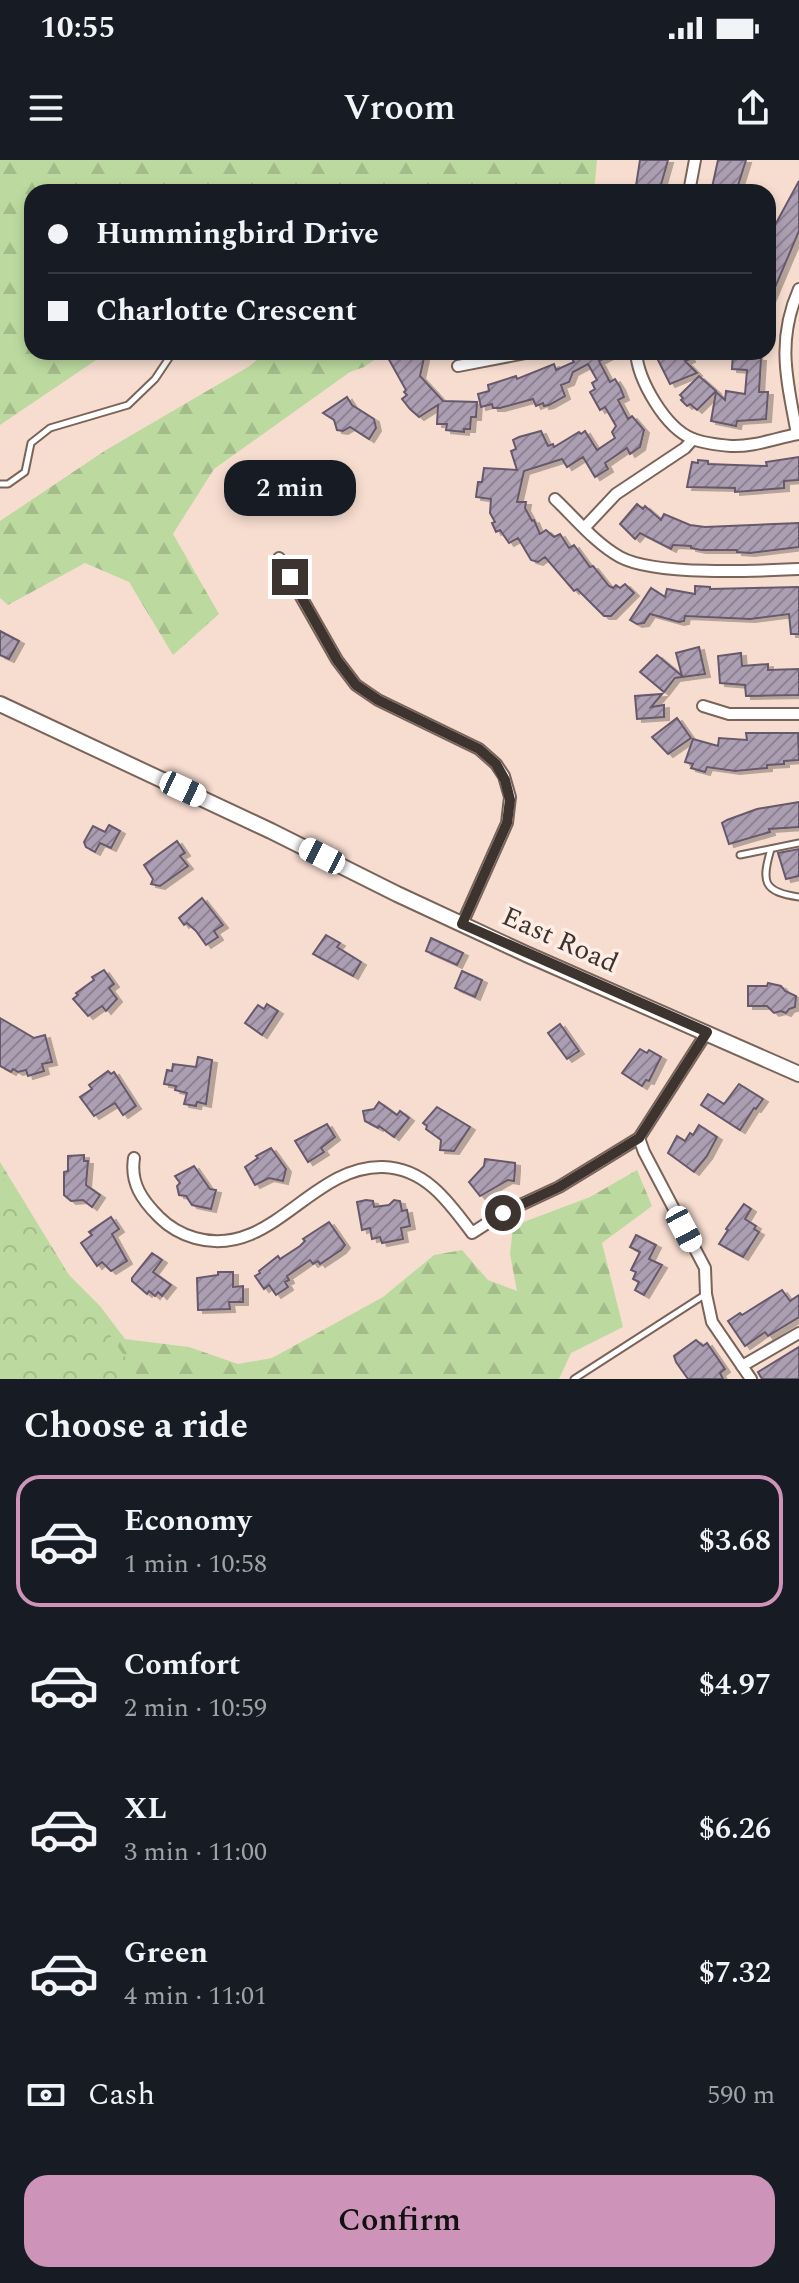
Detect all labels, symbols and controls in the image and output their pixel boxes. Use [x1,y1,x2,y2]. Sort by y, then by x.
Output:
text: 10:55 [40,5,115,51]
text: Vroom [343,81,456,136]
icon: menu [24,86,68,130]
icon: share [731,86,775,130]
text: Hummingbird Drive [96,211,379,257]
text: Charlotte Crescent [96,288,357,334]
callout: 2 min [224,461,356,517]
text: 2 min [256,468,324,508]
route end [272,559,308,595]
car [156,768,210,810]
car [295,834,349,878]
street label: East Road [495,895,625,985]
route start [485,1195,521,1231]
car [662,1202,706,1256]
text: Choose a ride [24,1399,248,1454]
text: Economy [124,1498,251,1544]
icon: car [28,1505,100,1577]
text: $3.68 [699,1518,771,1564]
text: 1 min · 10:58 [124,1544,267,1584]
text: Comfort [124,1642,240,1688]
icon: car [28,1649,100,1721]
text: $4.97 [699,1662,771,1708]
text: 2 min · 10:59 [124,1688,267,1728]
text: XL [124,1786,167,1832]
icon: car [28,1793,100,1865]
text: $6.26 [699,1806,771,1852]
text: 3 min · 11:00 [124,1832,267,1872]
text: Green [124,1930,208,1976]
icon: car [28,1937,100,2009]
text: $7.32 [699,1950,771,1996]
text: 4 min · 11:01 [124,1976,267,2016]
text: Cash [88,2072,155,2118]
icon: cash [24,2073,68,2117]
text: 590 m [707,2075,775,2115]
button: Confirm [24,2175,775,2267]

